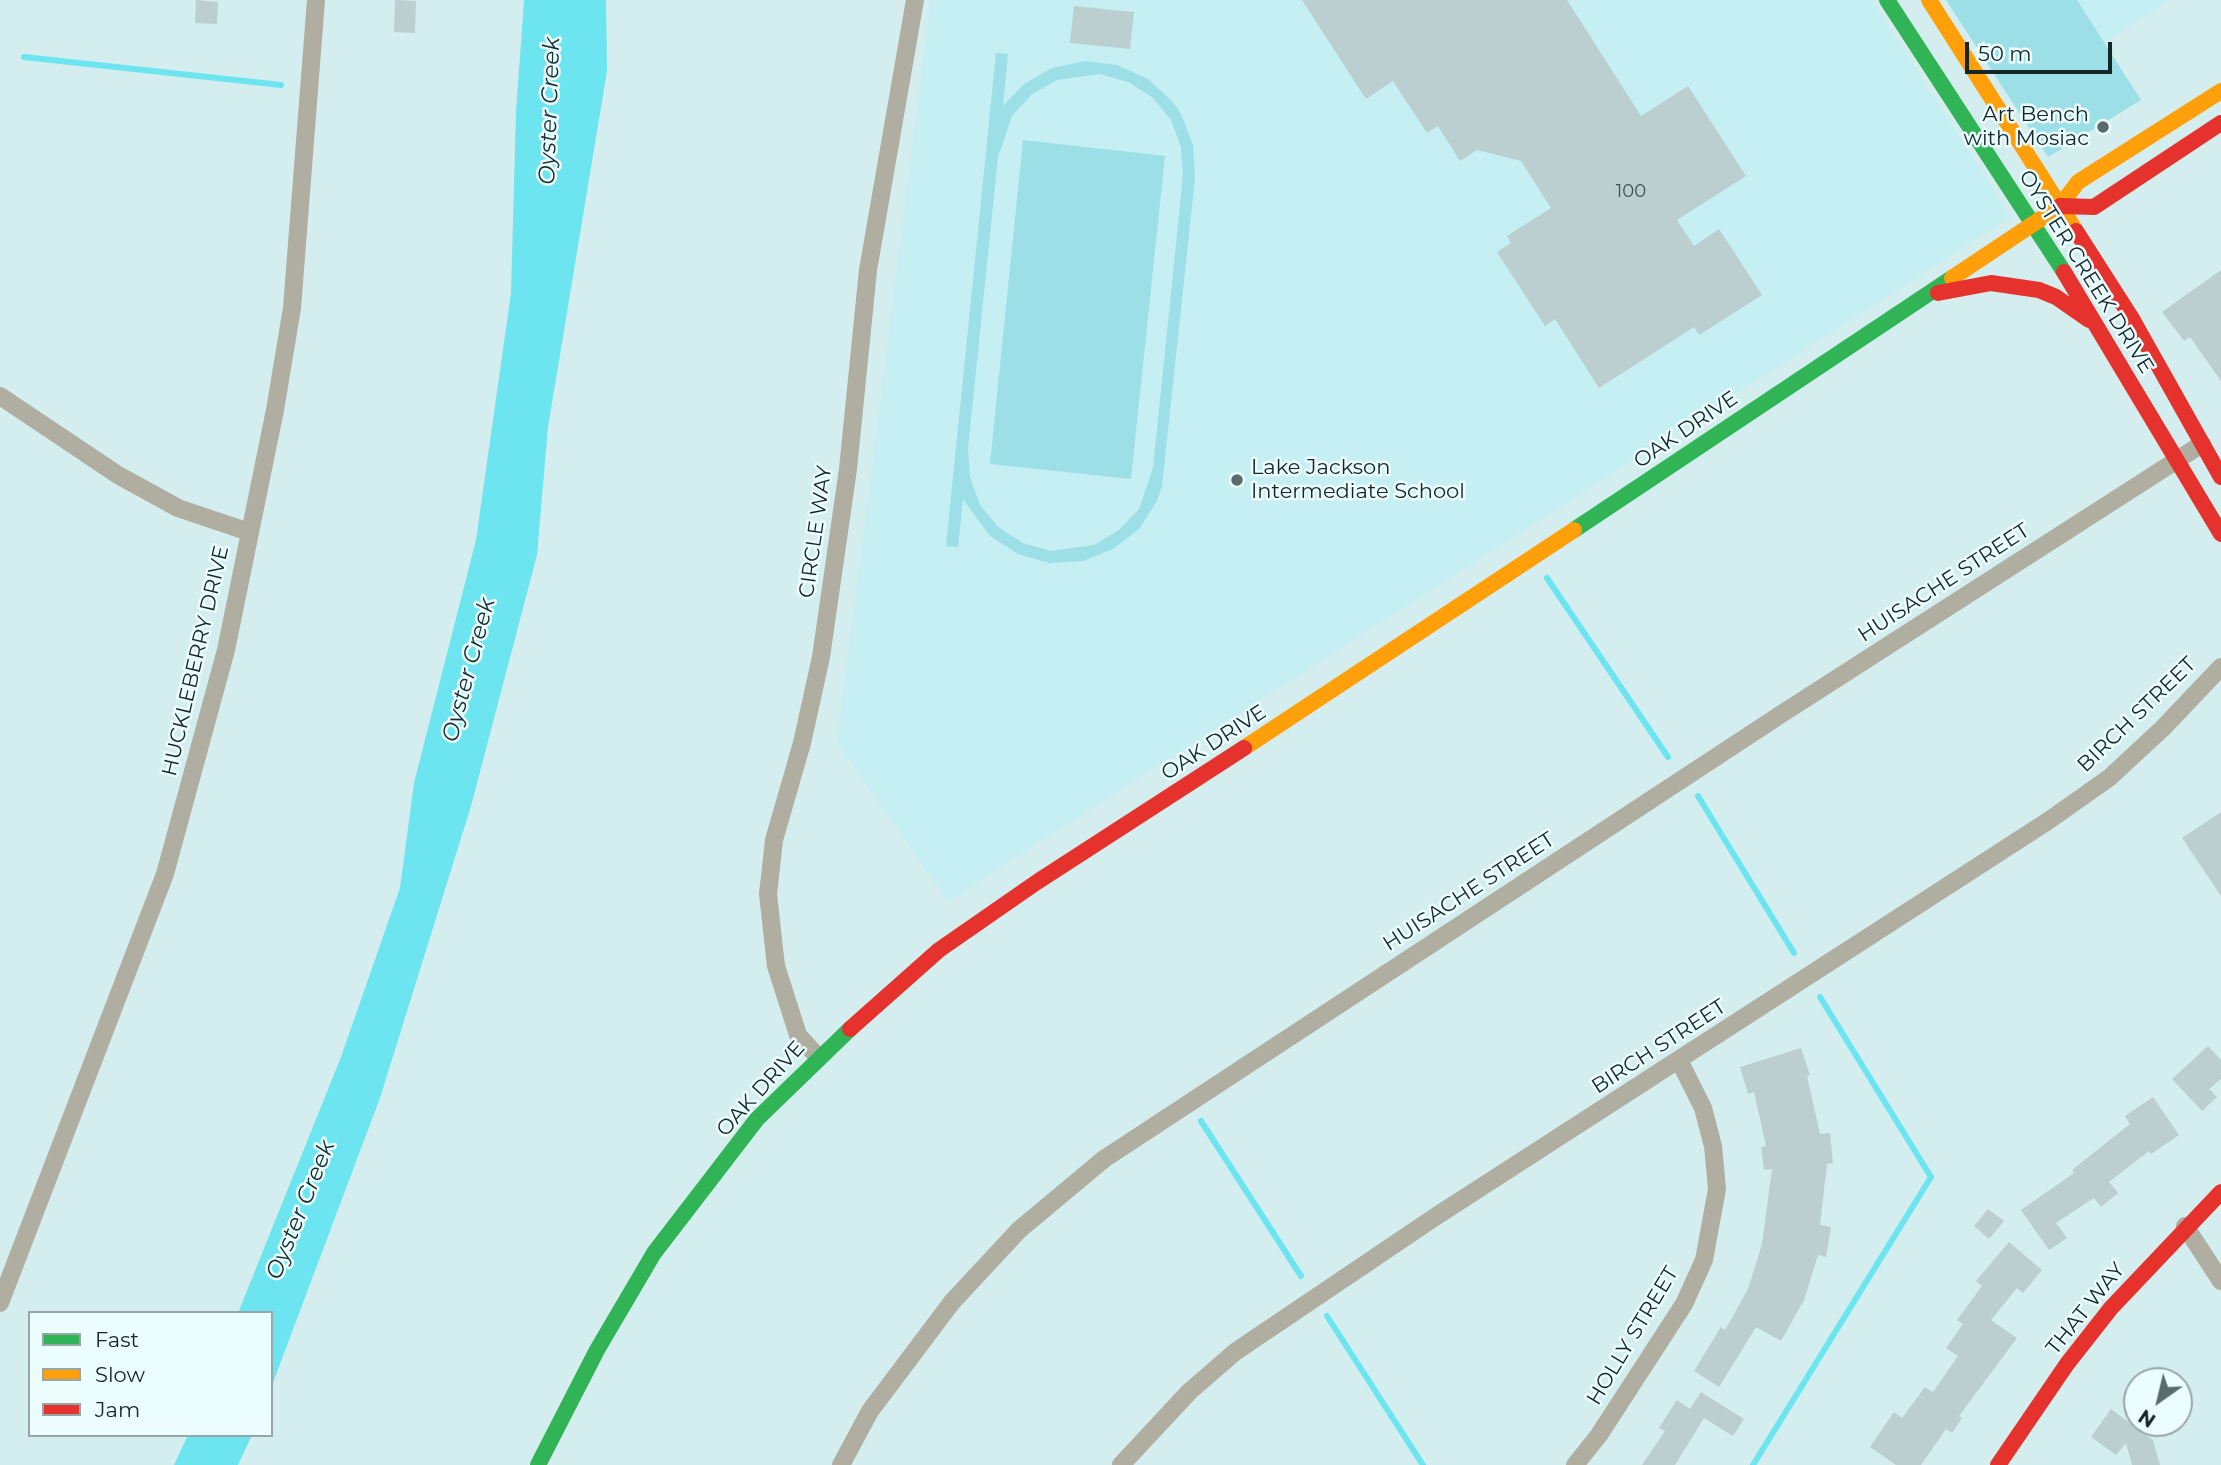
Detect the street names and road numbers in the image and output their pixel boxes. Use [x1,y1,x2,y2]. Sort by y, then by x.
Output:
street label: OYSTER CREEK DRIVE [2013,166,2159,378]
street label: OAK DRIVE [1629,386,1743,474]
street label: CIRCLE WAY [794,464,838,600]
street label: HUISACHE STREET [1854,518,2034,648]
street label: HUCKLEBERRY DRIVE [157,543,235,779]
street label: BIRCH STREET [2073,652,2201,778]
street label: OAK DRIVE [1157,700,1271,786]
street label: HUISACHE STREET [1379,827,1559,957]
street label: BIRCH STREET [1587,994,1731,1100]
street label: OAK DRIVE [712,1036,810,1142]
street label: THAT WAY [2041,1258,2131,1360]
street label: HOLLY STREET [1582,1262,1684,1410]

